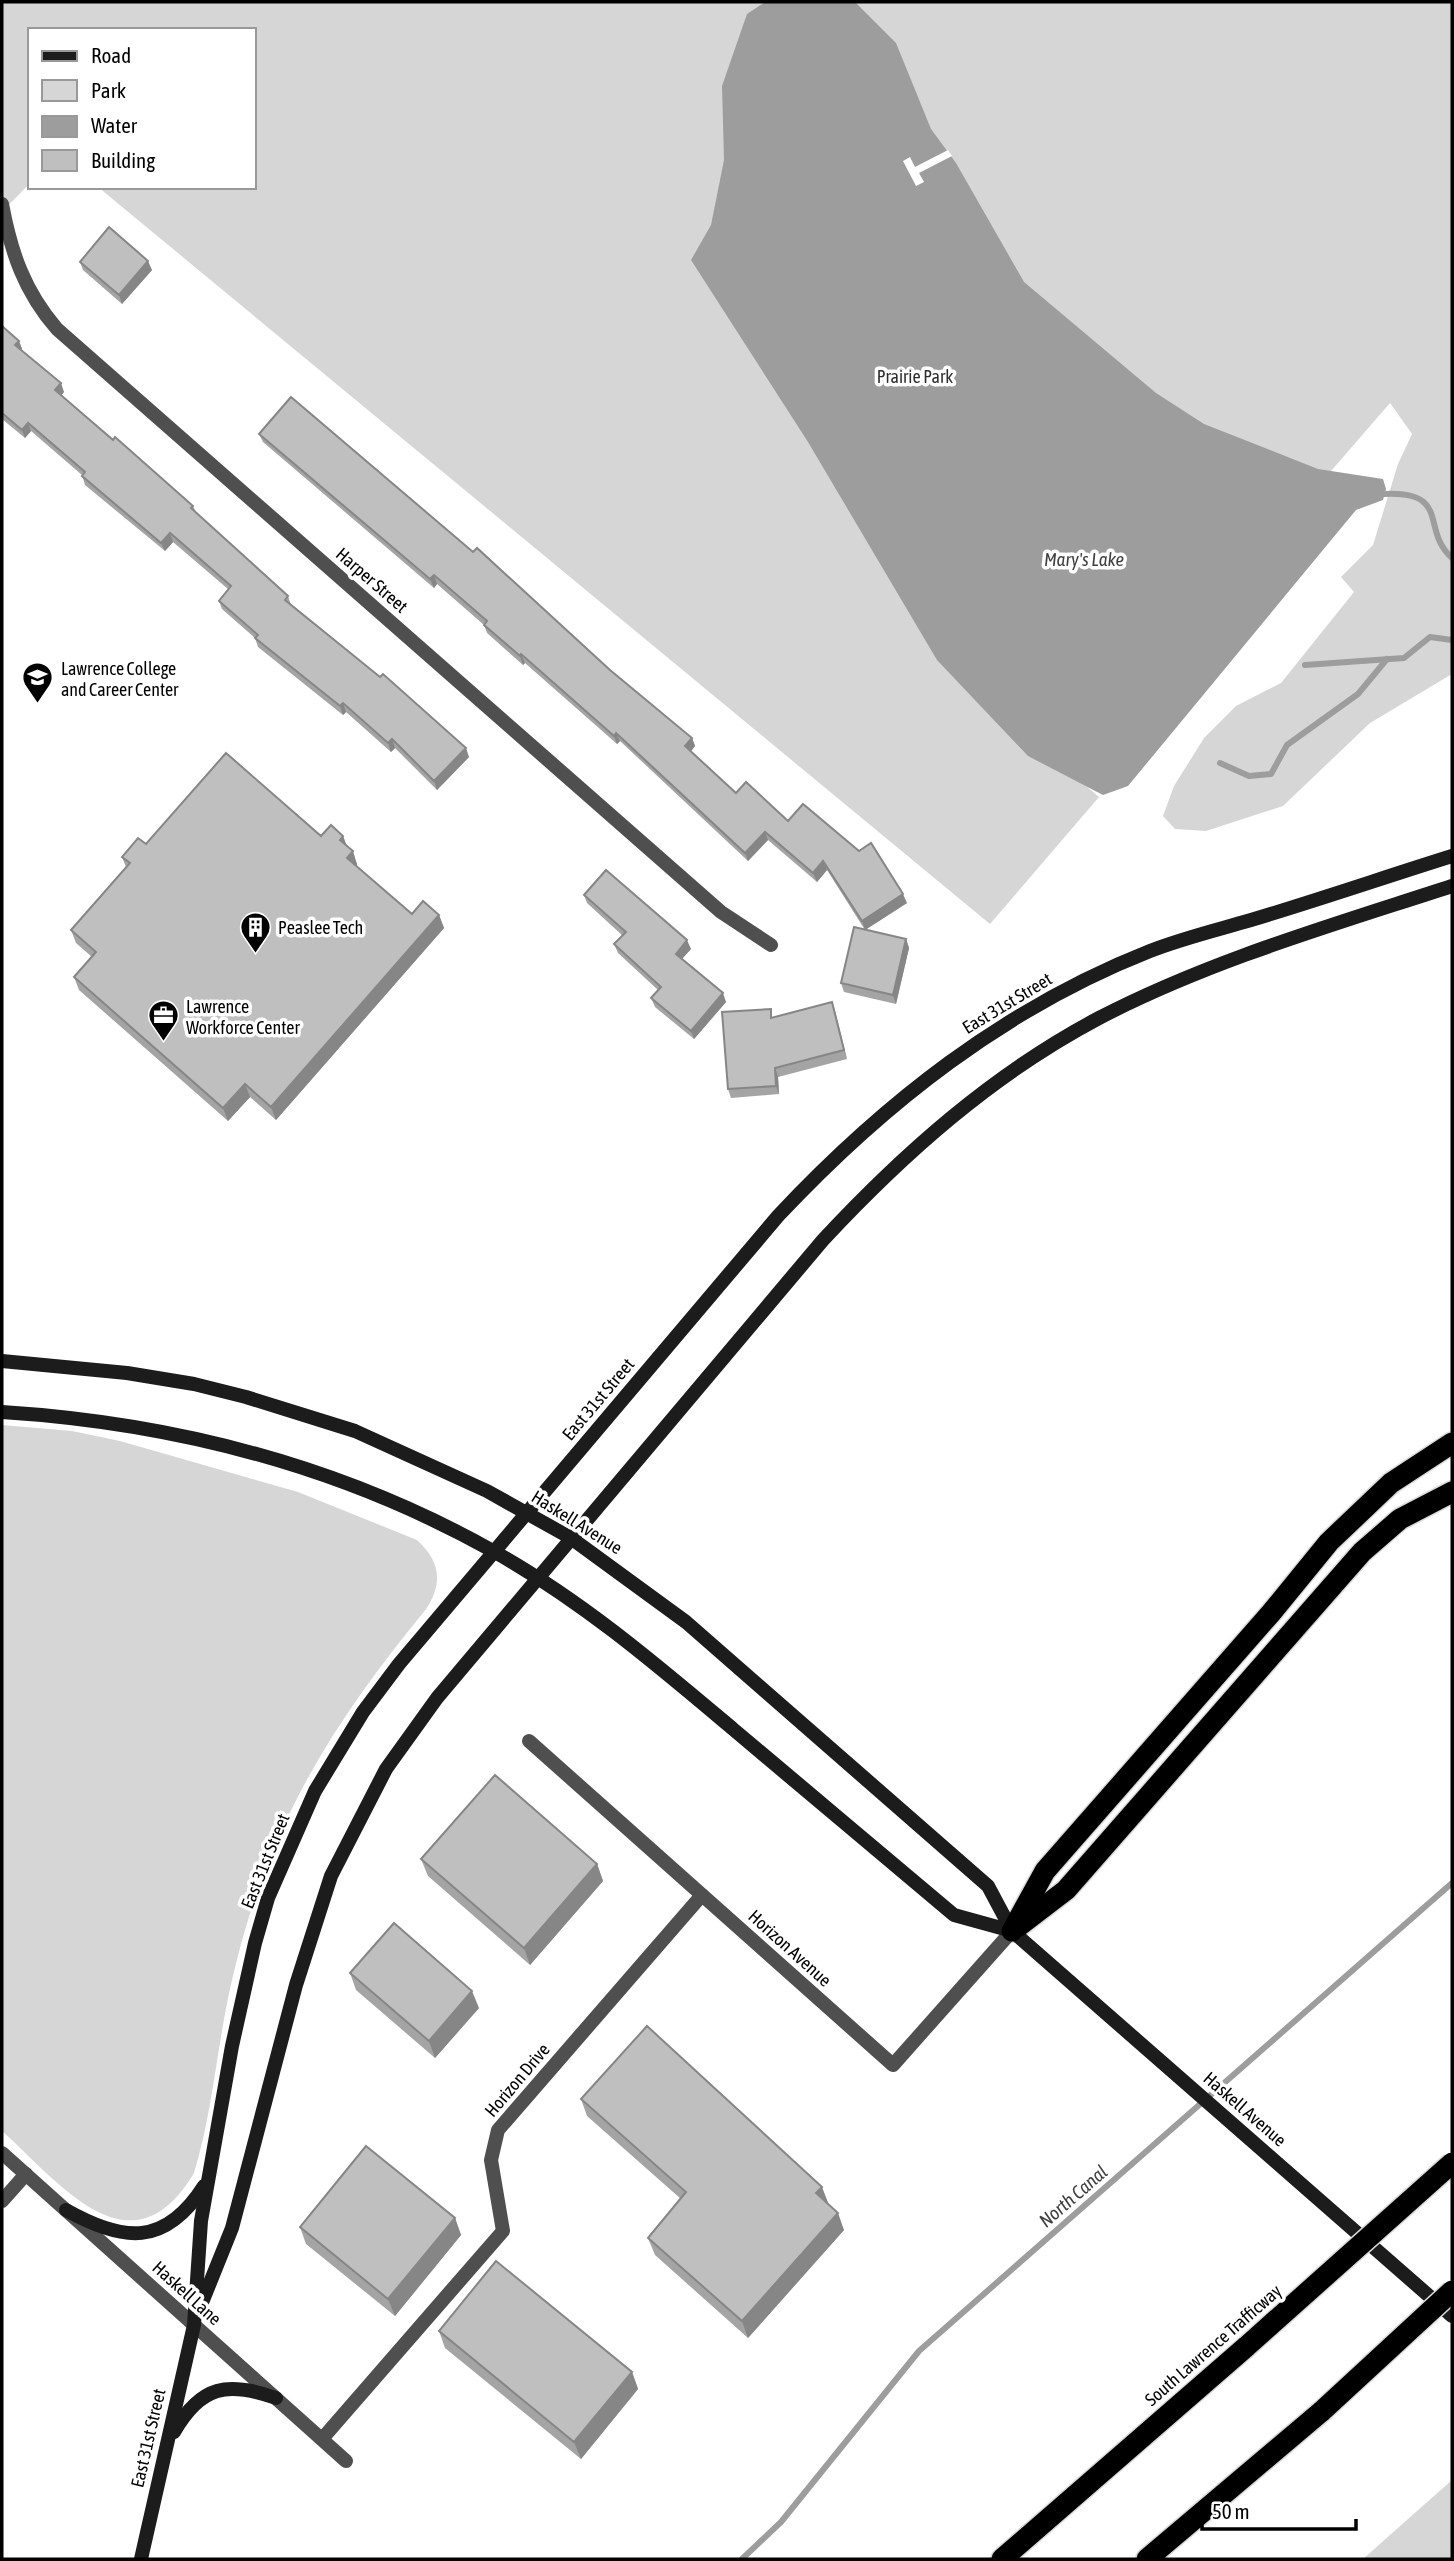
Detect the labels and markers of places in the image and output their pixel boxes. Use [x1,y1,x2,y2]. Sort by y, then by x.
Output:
place label: Lawrence College and Career Center [61,658,179,700]
school or university icon: Lawrence College and Career Center [21,661,55,705]
building icon: Peaslee Tech [238,910,272,954]
place label: Peaslee Tech [278,917,363,938]
place label: Lawrence Workforce Center [186,996,300,1038]
office icon: Lawrence Workforce Center [146,999,180,1043]

